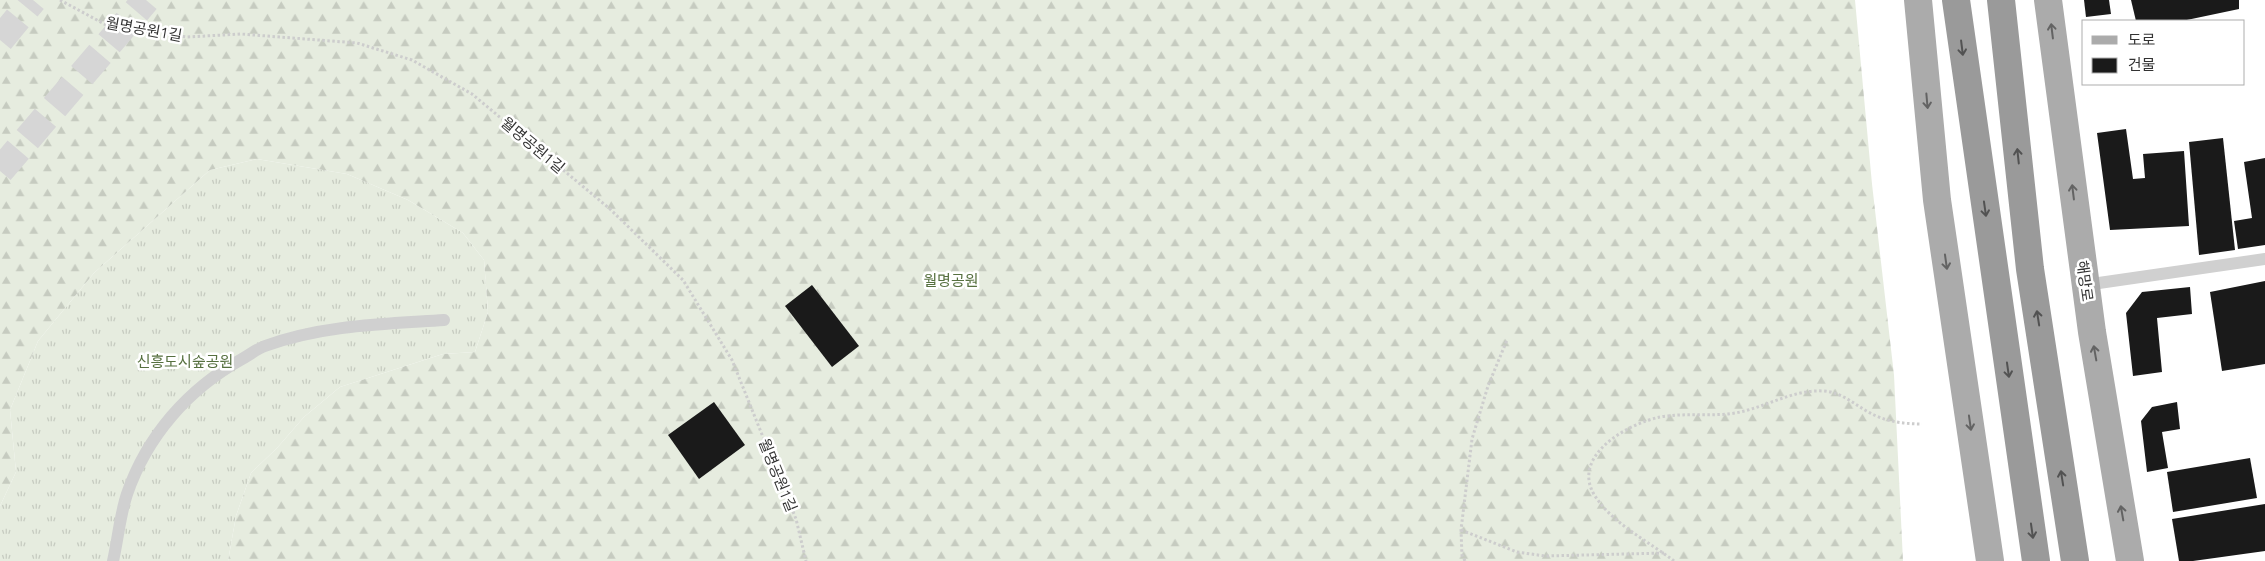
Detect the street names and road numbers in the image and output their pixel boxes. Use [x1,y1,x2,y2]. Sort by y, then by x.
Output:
street label: 월명공원1길 [104,14,184,44]
street label: 월명공원1길 [498,114,568,176]
street label: 해망로 [2074,259,2096,303]
street label: 월명공원1길 [756,436,800,514]

